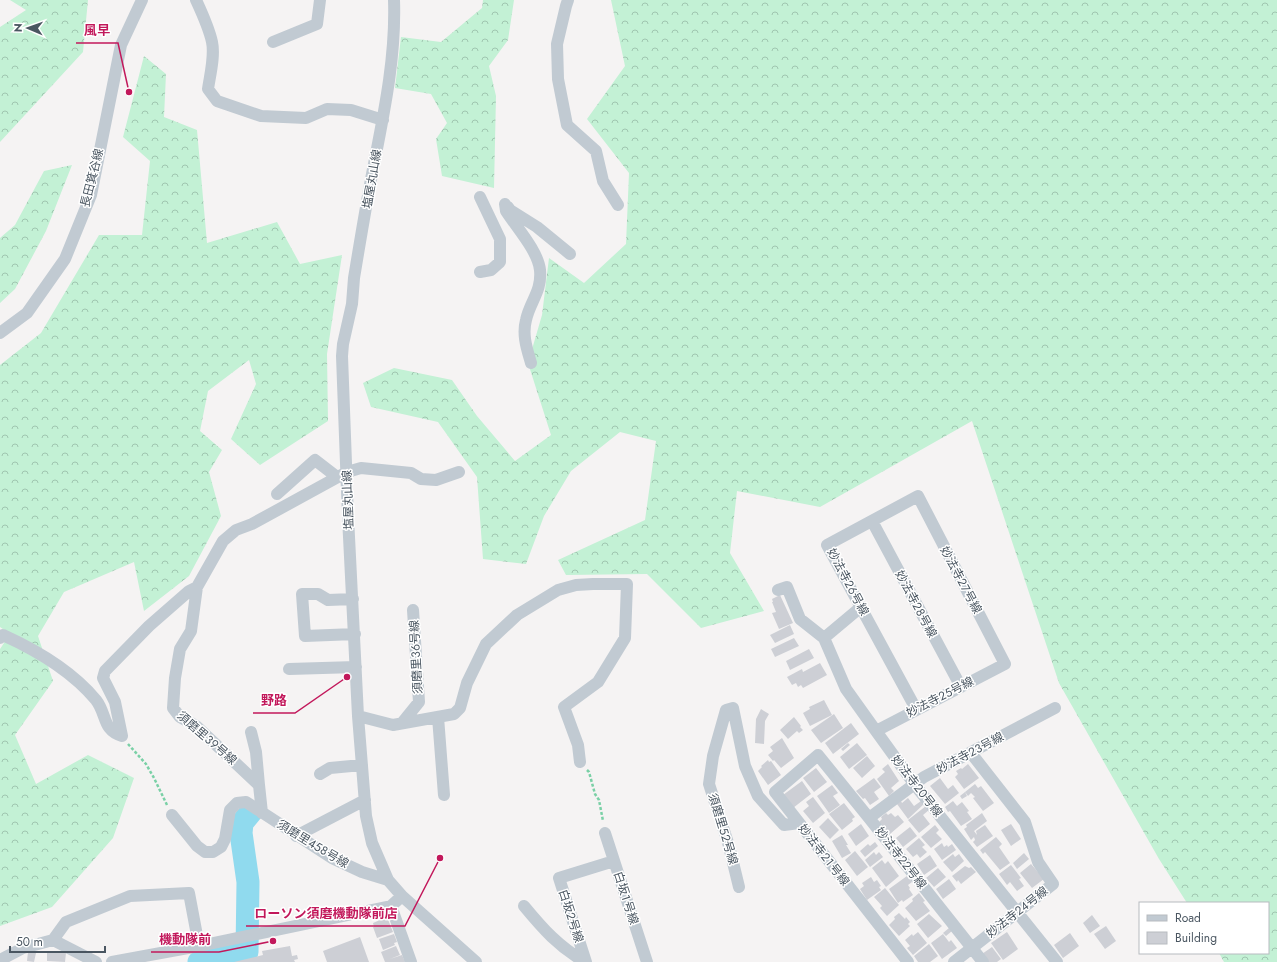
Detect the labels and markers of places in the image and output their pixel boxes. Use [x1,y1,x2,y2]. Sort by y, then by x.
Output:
callout: 風早 [76,18,118,43]
callout: 野路 [253,688,295,713]
callout: ローソン須磨機動隊前店 [246,901,405,926]
callout: 機動隊前 [151,927,219,952]

